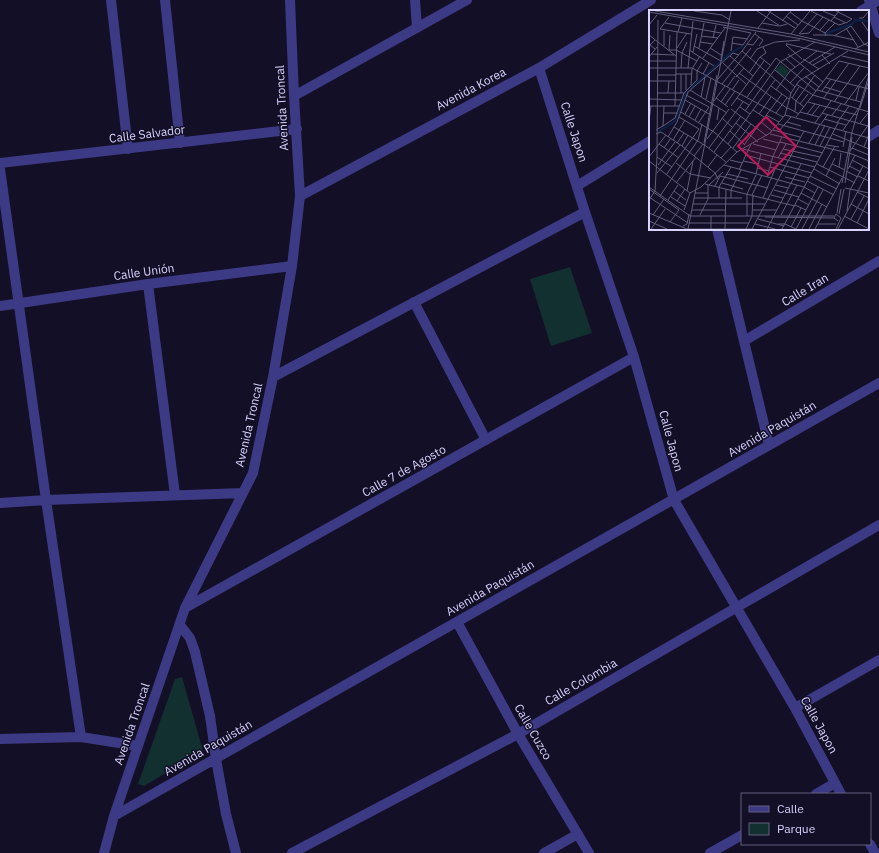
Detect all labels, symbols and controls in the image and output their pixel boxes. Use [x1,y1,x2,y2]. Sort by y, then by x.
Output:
inset map [649,10,869,230]
street label: Avenida Korea [433,64,509,113]
street label: Avenida Troncal [272,65,291,151]
street label: Calle Japon [558,100,591,164]
street label: Calle Salvador [108,121,186,146]
street label: Calle Unión [113,260,175,283]
street label: Calle Iran [779,270,831,309]
street label: Avenida Troncal [232,381,265,468]
street label: Avenida Paquistán [725,397,819,460]
street label: Calle Japon [656,409,687,473]
street label: Calle 7 de Agosto [359,441,449,500]
street label: Avenida Paquistán [443,556,537,619]
street label: Calle Colombia [542,655,620,708]
street label: Avenida Troncal [110,681,153,767]
street label: Calle Japon [798,694,841,756]
street label: Calle Cuzco [511,701,556,763]
street label: Avenida Paquistán [161,716,255,779]
legend [741,793,871,845]
text: Calle [777,801,804,816]
text: Parque [777,821,816,836]

